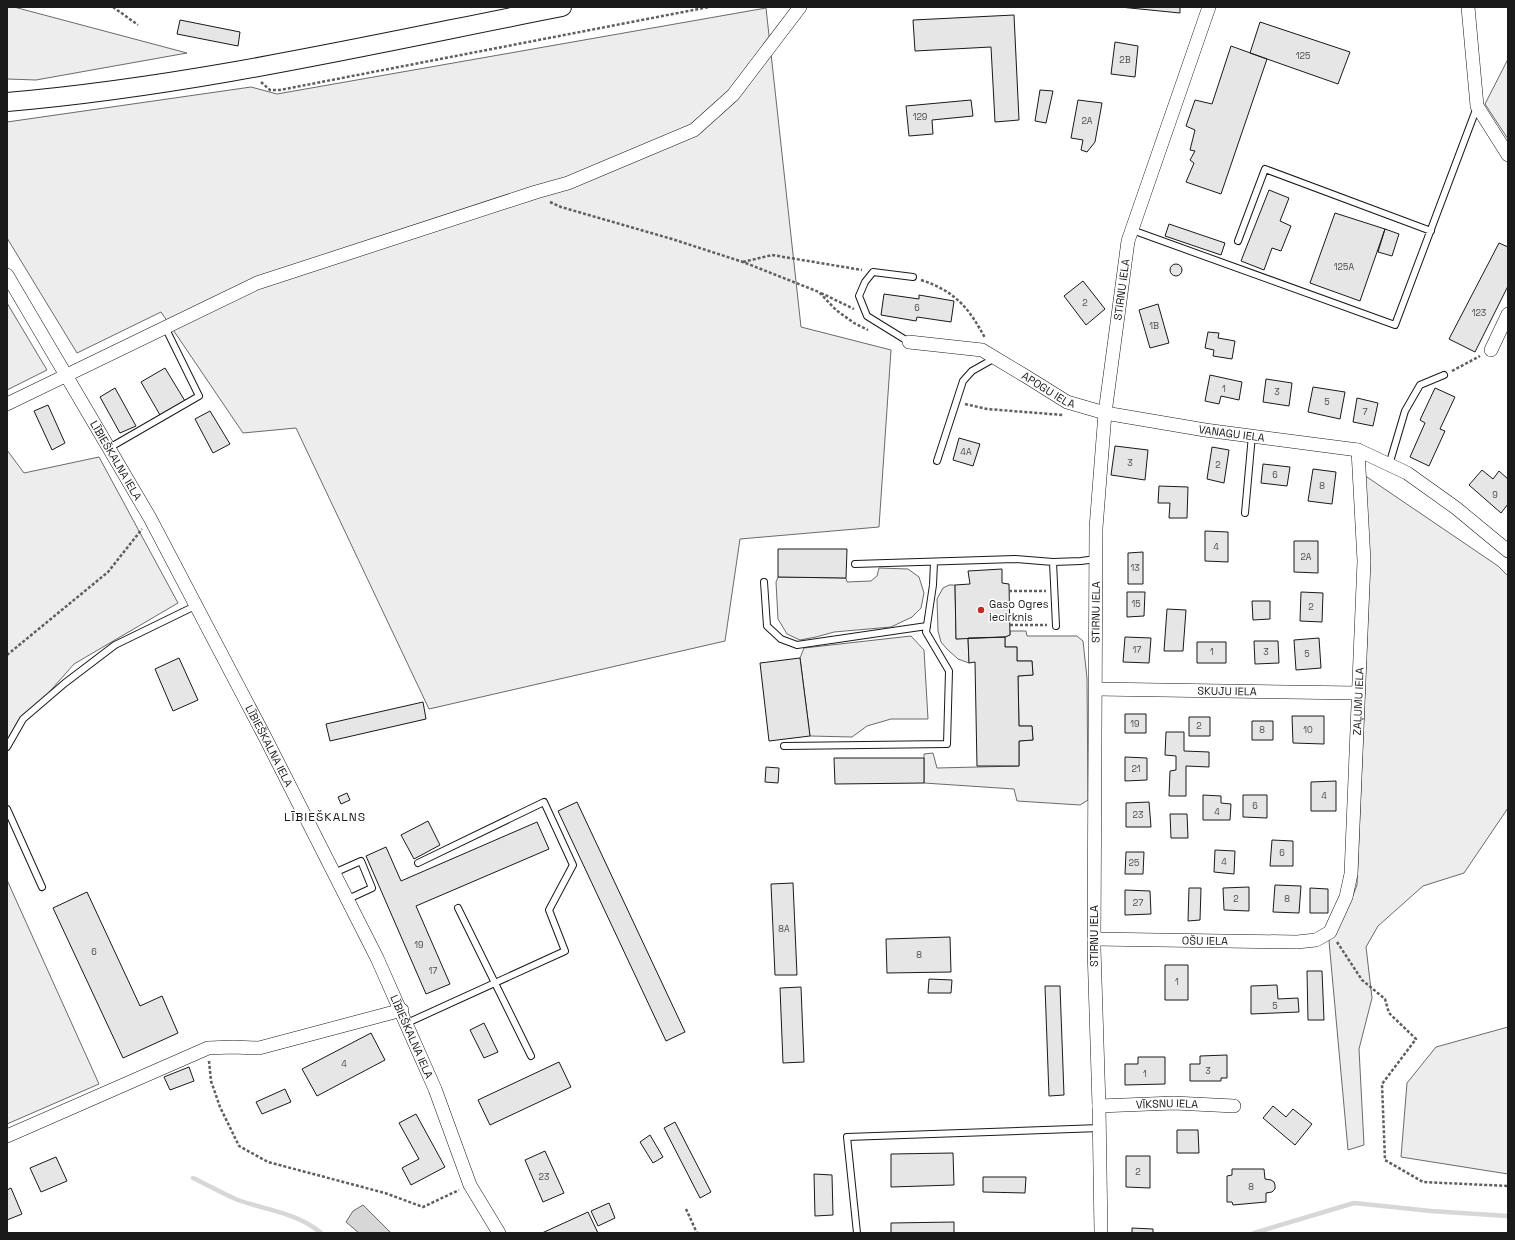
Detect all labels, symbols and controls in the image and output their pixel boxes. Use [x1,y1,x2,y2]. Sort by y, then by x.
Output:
house number: 125 [1296,50,1310,62]
house number: 2B [1119,54,1131,66]
house number: 129 [913,111,927,123]
house number: 2A [1081,115,1093,127]
street label: STIRNU IELA [1110,258,1133,321]
house number: 125A [1334,261,1354,273]
house number: 2 [1082,297,1088,309]
house number: 6 [914,302,920,314]
house number: 123 [1472,307,1486,319]
house number: 1B [1149,320,1159,332]
street label: APOGU IELA [1019,368,1077,411]
house number: 1 [1222,383,1226,395]
house number: 3 [1274,386,1280,398]
house number: 5 [1324,396,1330,408]
house number: 7 [1362,406,1368,418]
street label: LĪBIEŠKALNA IELA [87,418,145,503]
street label: VANAGU IELA [1198,422,1266,445]
house number: 4A [960,446,972,458]
house number: 3 [1127,457,1133,469]
house number: 2 [1215,459,1221,471]
house number: 6 [1272,469,1278,481]
house number: 8 [1319,480,1325,492]
house number: 9 [1492,489,1498,501]
house number: 4 [1213,541,1219,553]
house number: 2A [1300,551,1312,563]
house number: 13 [1130,562,1140,574]
street label: STIRNU IELA [1088,581,1103,643]
place label: Gaso Ogres iecirknis [989,597,1049,624]
house number: 15 [1131,598,1141,610]
house number: 2 [1308,601,1314,613]
marker: Gaso Ogres iecirknis [976,605,986,615]
house number: 17 [1133,644,1141,656]
house number: 1 [1210,646,1214,658]
house number: 3 [1263,646,1269,658]
house number: 5 [1304,648,1310,660]
street label: ZAĻUMU IELA [1350,667,1367,736]
street label: SKUJU IELA [1197,684,1257,698]
street label: LĪBIEŠKALNA IELA [242,702,296,789]
house number: 19 [1130,718,1140,730]
house number: 2 [1196,720,1202,732]
house number: 8 [1259,724,1265,736]
house number: 10 [1303,724,1313,736]
house number: 21 [1131,763,1141,775]
house number: 4 [1321,790,1327,802]
house number: 6 [1252,800,1258,812]
house number: 4 [1214,806,1220,818]
district label: LĪBIEŠKALNS [284,809,366,825]
house number: 23 [1133,809,1143,821]
house number: 6 [1279,847,1285,859]
house number: 4 [1221,856,1227,868]
house number: 25 [1129,857,1139,869]
house number: 2 [1233,893,1239,905]
house number: 8 [1284,893,1290,905]
house number: 27 [1133,897,1143,909]
street label: STIRNU IELA [1087,905,1101,967]
house number: 8A [778,923,790,935]
street label: OŠU IELA [1182,933,1228,948]
house number: 19 [414,939,424,951]
house number: 6 [91,946,97,958]
house number: 8 [916,949,922,961]
house number: 17 [429,965,437,977]
house number: 1 [1175,976,1179,988]
street label: LĪBIEŠKALNA IELA [387,993,436,1081]
house number: 5 [1272,1000,1278,1012]
house number: 4 [341,1058,347,1070]
house number: 3 [1205,1065,1211,1077]
house number: 1 [1143,1068,1147,1080]
street label: VĪKSNU IELA [1136,1096,1198,1112]
house number: 2 [1135,1166,1141,1178]
house number: 23 [539,1171,549,1183]
house number: 8 [1248,1181,1254,1193]

